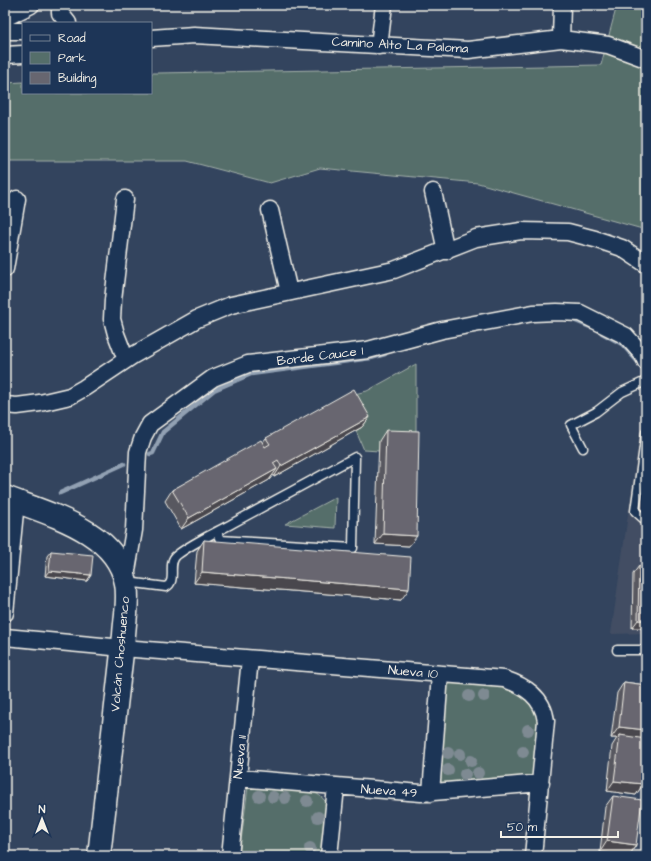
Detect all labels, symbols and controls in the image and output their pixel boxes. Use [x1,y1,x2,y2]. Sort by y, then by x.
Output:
legend [22,22,152,94]
text: Road [58,30,86,47]
street label: Camino Alto La Paloma [331,32,469,58]
text: Park [58,50,86,67]
text: Building [58,70,96,88]
street label: Borde Cauce 1 [276,342,365,370]
street label: Volcán Choshuenco [106,595,134,712]
street label: Nueva 10 [387,661,439,683]
street label: Nueva 11 [229,734,251,780]
street label: Nueva 49 [360,780,418,802]
north arrow [22,799,62,839]
text: N [39,802,46,817]
scale bar [501,813,618,839]
text: 50 m [507,819,538,836]

